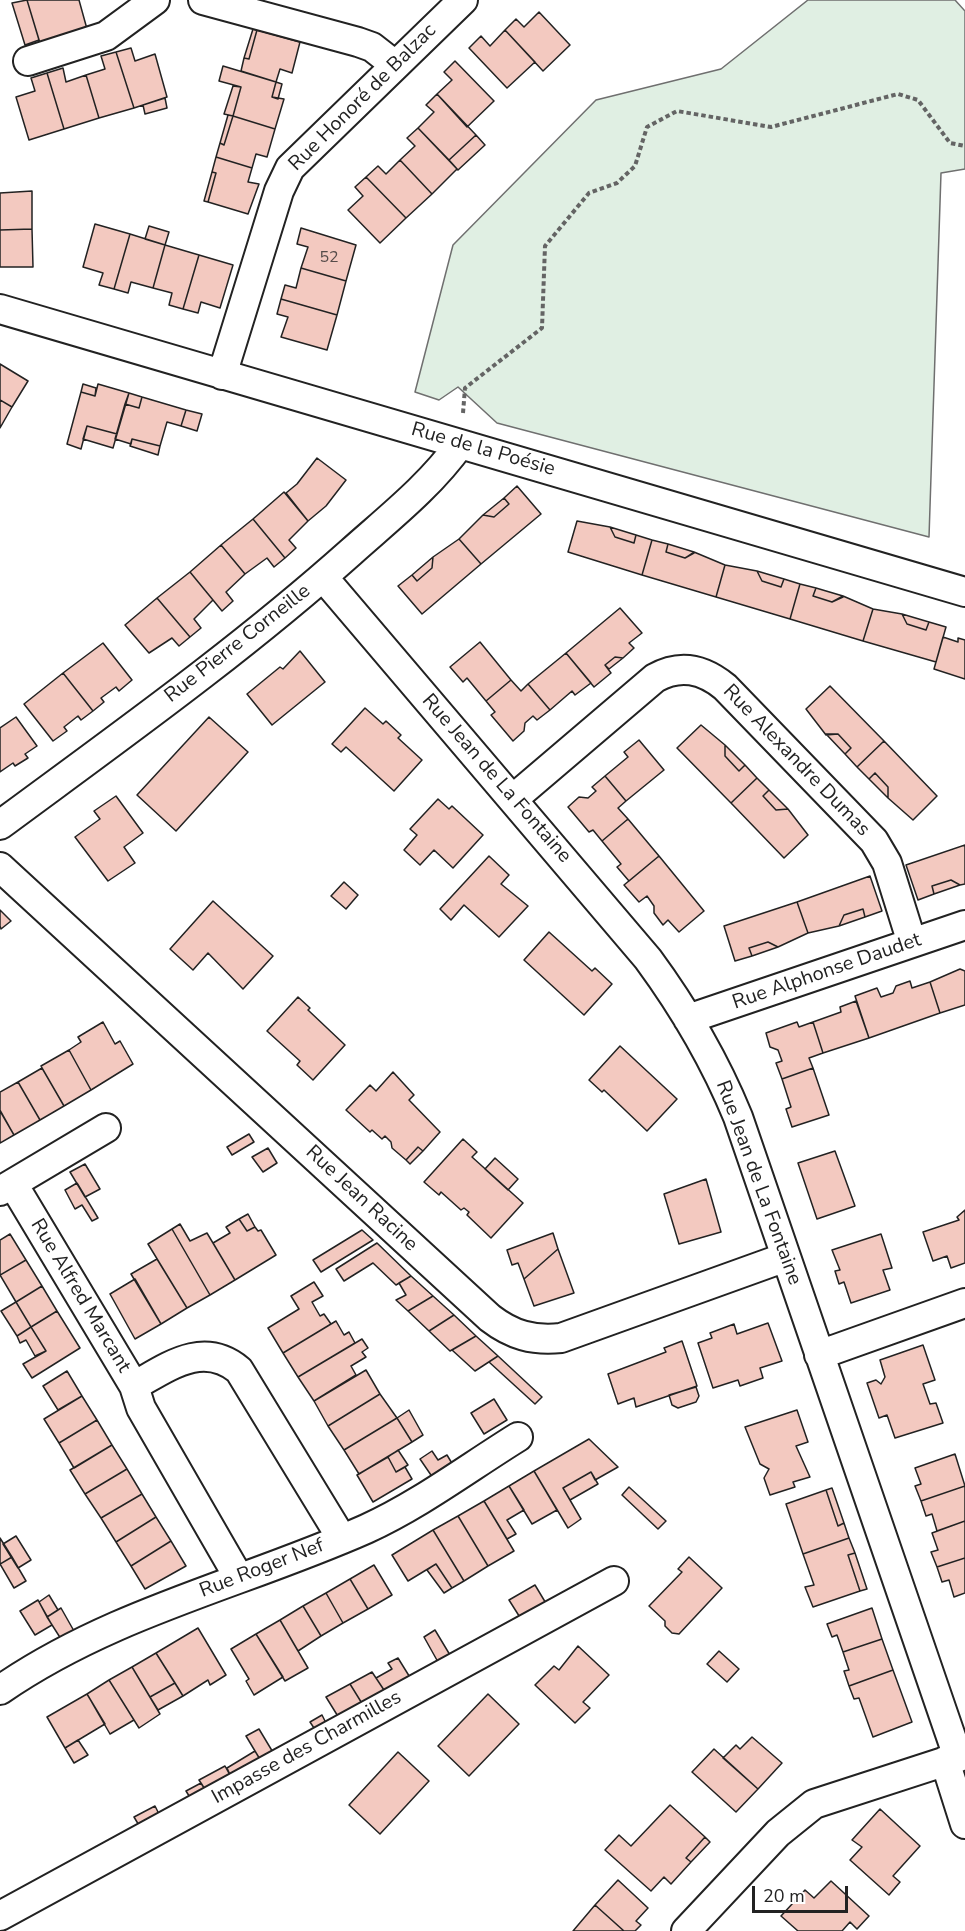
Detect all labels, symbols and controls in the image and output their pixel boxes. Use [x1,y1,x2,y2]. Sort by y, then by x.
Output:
street label: Rue Honoré de Balzac [284,19,442,177]
house number: 52 [319,248,339,268]
street label: Rue de la Poésie [408,418,558,482]
street label: Rue Pierre Corneille [160,580,316,708]
street label: Rue Alexandre Dumas [717,680,875,842]
street label: Rue Jean de La Fontaine [416,690,576,868]
street label: Rue Alphonse Daudet [730,928,924,1016]
street label: Rue Jean de La Fontaine [710,1077,806,1289]
street label: Rue Jean Racine [300,1141,422,1257]
street label: Rue Alfred Marcant [25,1215,135,1377]
street label: Rue Roger Nef [196,1534,328,1604]
street label: Impasse des Charmilles [208,1686,406,1810]
scale bar [755,1874,851,1912]
text: 20 m [763,1884,805,1908]

